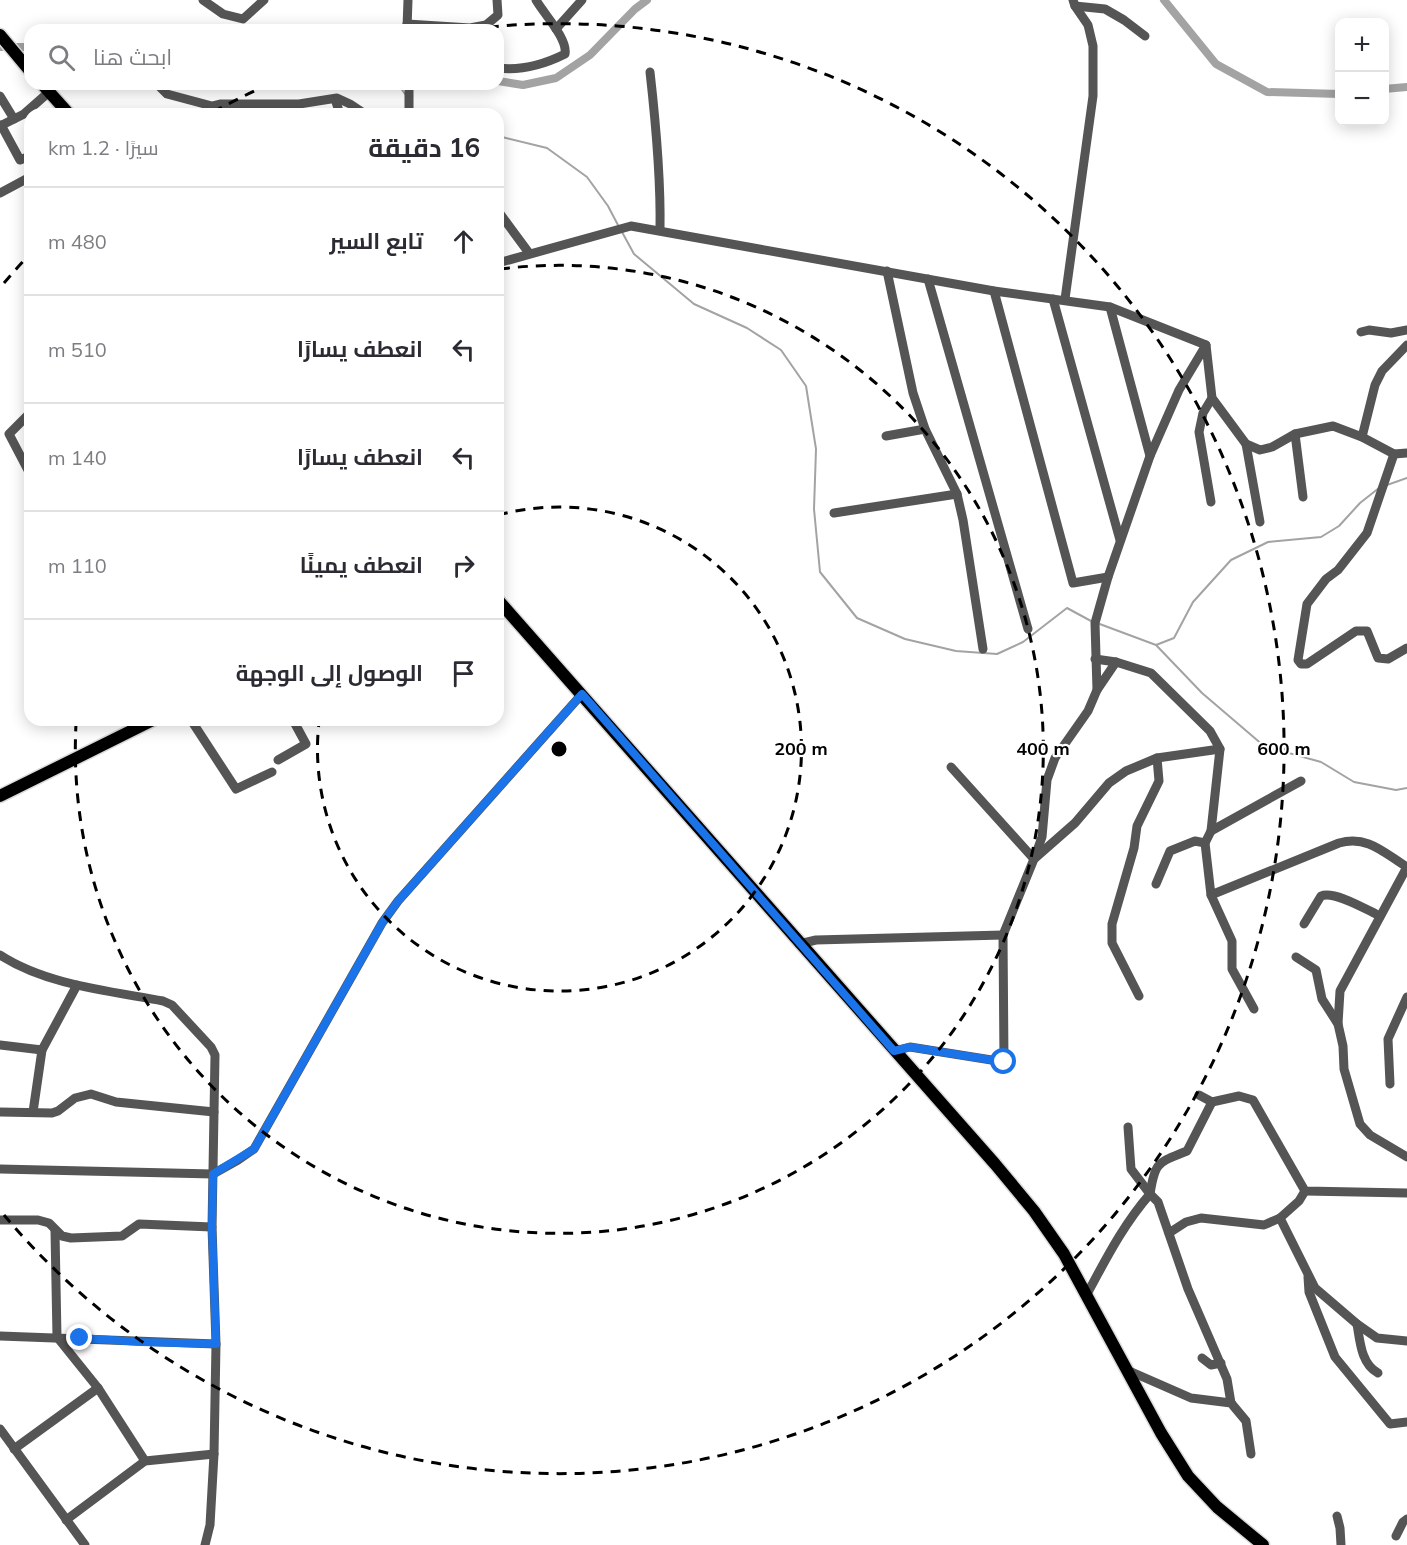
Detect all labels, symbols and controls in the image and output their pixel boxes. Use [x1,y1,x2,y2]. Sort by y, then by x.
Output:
map controls [1335,18,1389,126]
button: + [1335,18,1389,72]
search box [24,24,504,90]
icon: search [45,41,78,74]
text: ابحث هنا [93,43,172,71]
button: − [1335,72,1389,126]
text: 16 دقيقة [368,131,480,164]
text: سيرًا · 1.2 km [48,135,159,160]
icon: ahead [447,225,480,258]
text: تابع السير [329,227,423,255]
text: 480 m [48,229,107,254]
icon: left [447,333,480,366]
text: انعطف يسارًا [297,335,423,363]
text: 510 m [48,337,107,362]
icon: left [447,441,480,474]
text: انعطف يسارًا [297,443,423,471]
text: 140 m [48,445,107,470]
icon: right [447,549,480,582]
text: انعطف يمينًا [300,551,423,579]
text: 110 m [48,553,107,578]
icon: arrive [447,657,480,690]
text: الوصول إلى الوجهة [236,659,423,687]
text: 200 m [774,737,828,760]
text: 400 m [1016,737,1070,760]
text: 600 m [1257,737,1311,760]
centre of rings [549,739,569,759]
route start [990,1048,1016,1074]
route end [66,1324,92,1350]

